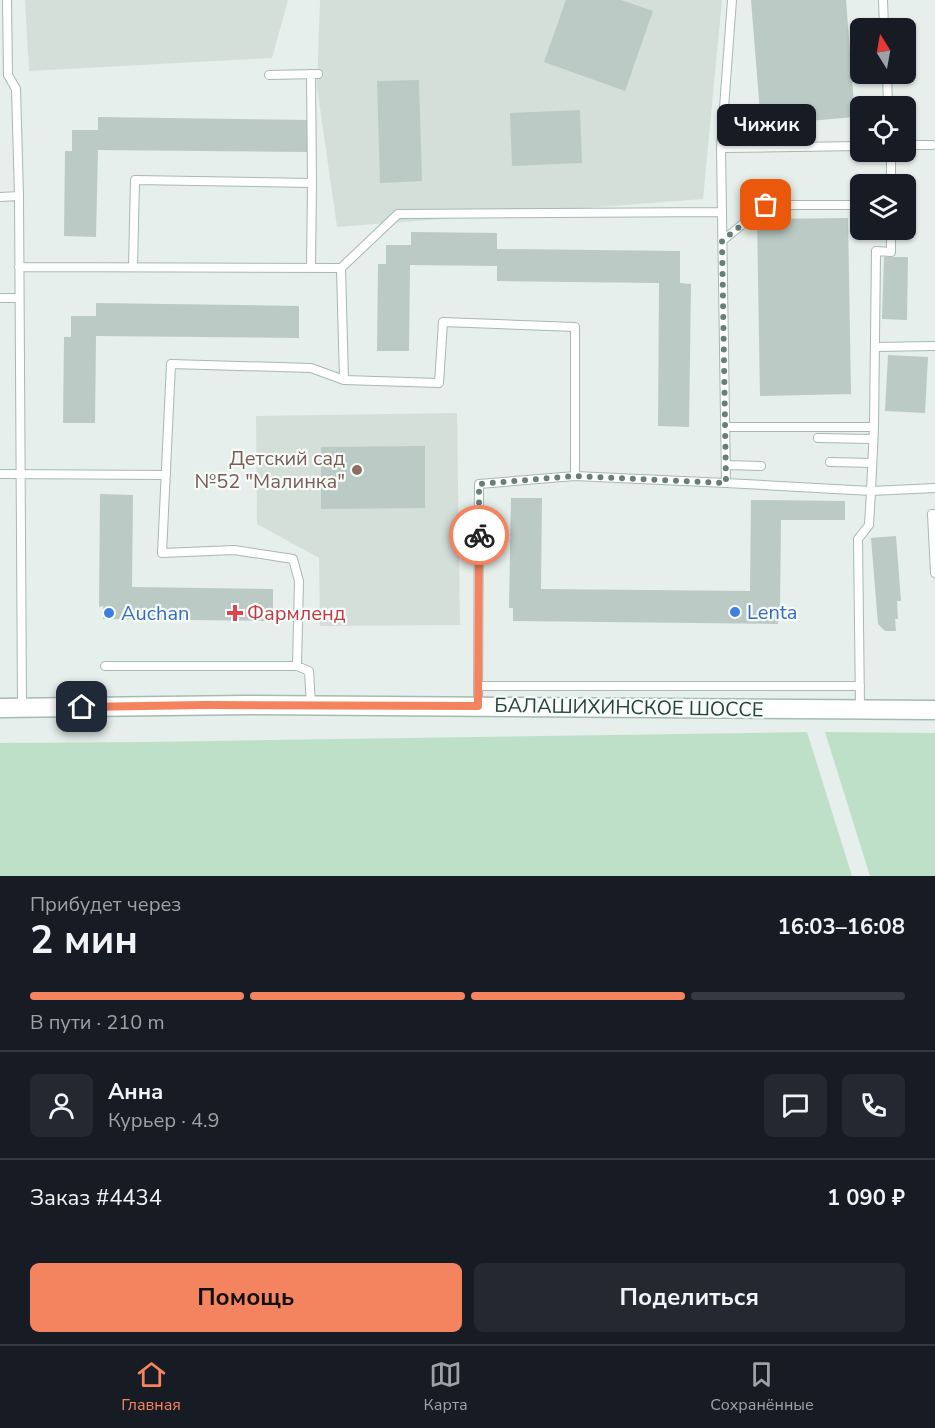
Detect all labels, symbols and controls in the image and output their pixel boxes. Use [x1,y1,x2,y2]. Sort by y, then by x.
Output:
north arrow [850,18,916,84]
map controls [850,18,916,240]
button: locate [850,96,916,162]
callout: Чижик [716,103,816,145]
text: Чижик [734,111,799,138]
button: layers [850,174,916,240]
pin [740,179,791,230]
icon: bag [749,188,782,221]
place label: Детский сад №52 "Малинка" [195,445,345,495]
marker: Детский сад №52 "Малинка" [350,463,364,477]
courier [449,505,509,565]
icon: bike [463,519,496,552]
place label: Lenta [747,599,797,626]
place label: Auchan [121,600,189,627]
place label: Фармленд [247,600,346,627]
marker: Lenta [728,605,742,619]
marker: Auchan [102,606,116,620]
marker: Фармленд [228,606,242,620]
pin [56,681,107,732]
icon: home [65,690,98,723]
street label: БАЛАШИХИНСКОЕ ШОССЕ [494,692,764,723]
text: Прибудет через [30,891,181,918]
text: 16:03–16:08 [777,912,905,942]
text: 2 мин [30,914,138,967]
text: В пути · 210 m [30,1009,165,1036]
button: person [30,1074,93,1137]
button: chat [764,1074,827,1137]
button: phone [842,1074,905,1137]
text: Анна [108,1077,163,1107]
text: Курьер · 4.9 [108,1107,220,1134]
text: Заказ #4434 [30,1183,162,1213]
text: 1 090 ₽ [827,1183,905,1213]
button: Помощь [30,1263,462,1332]
button: Поделиться [474,1263,905,1332]
tab: Главная [121,1358,181,1416]
tab: Карта [424,1358,468,1416]
tab: Сохранённые [710,1358,814,1416]

